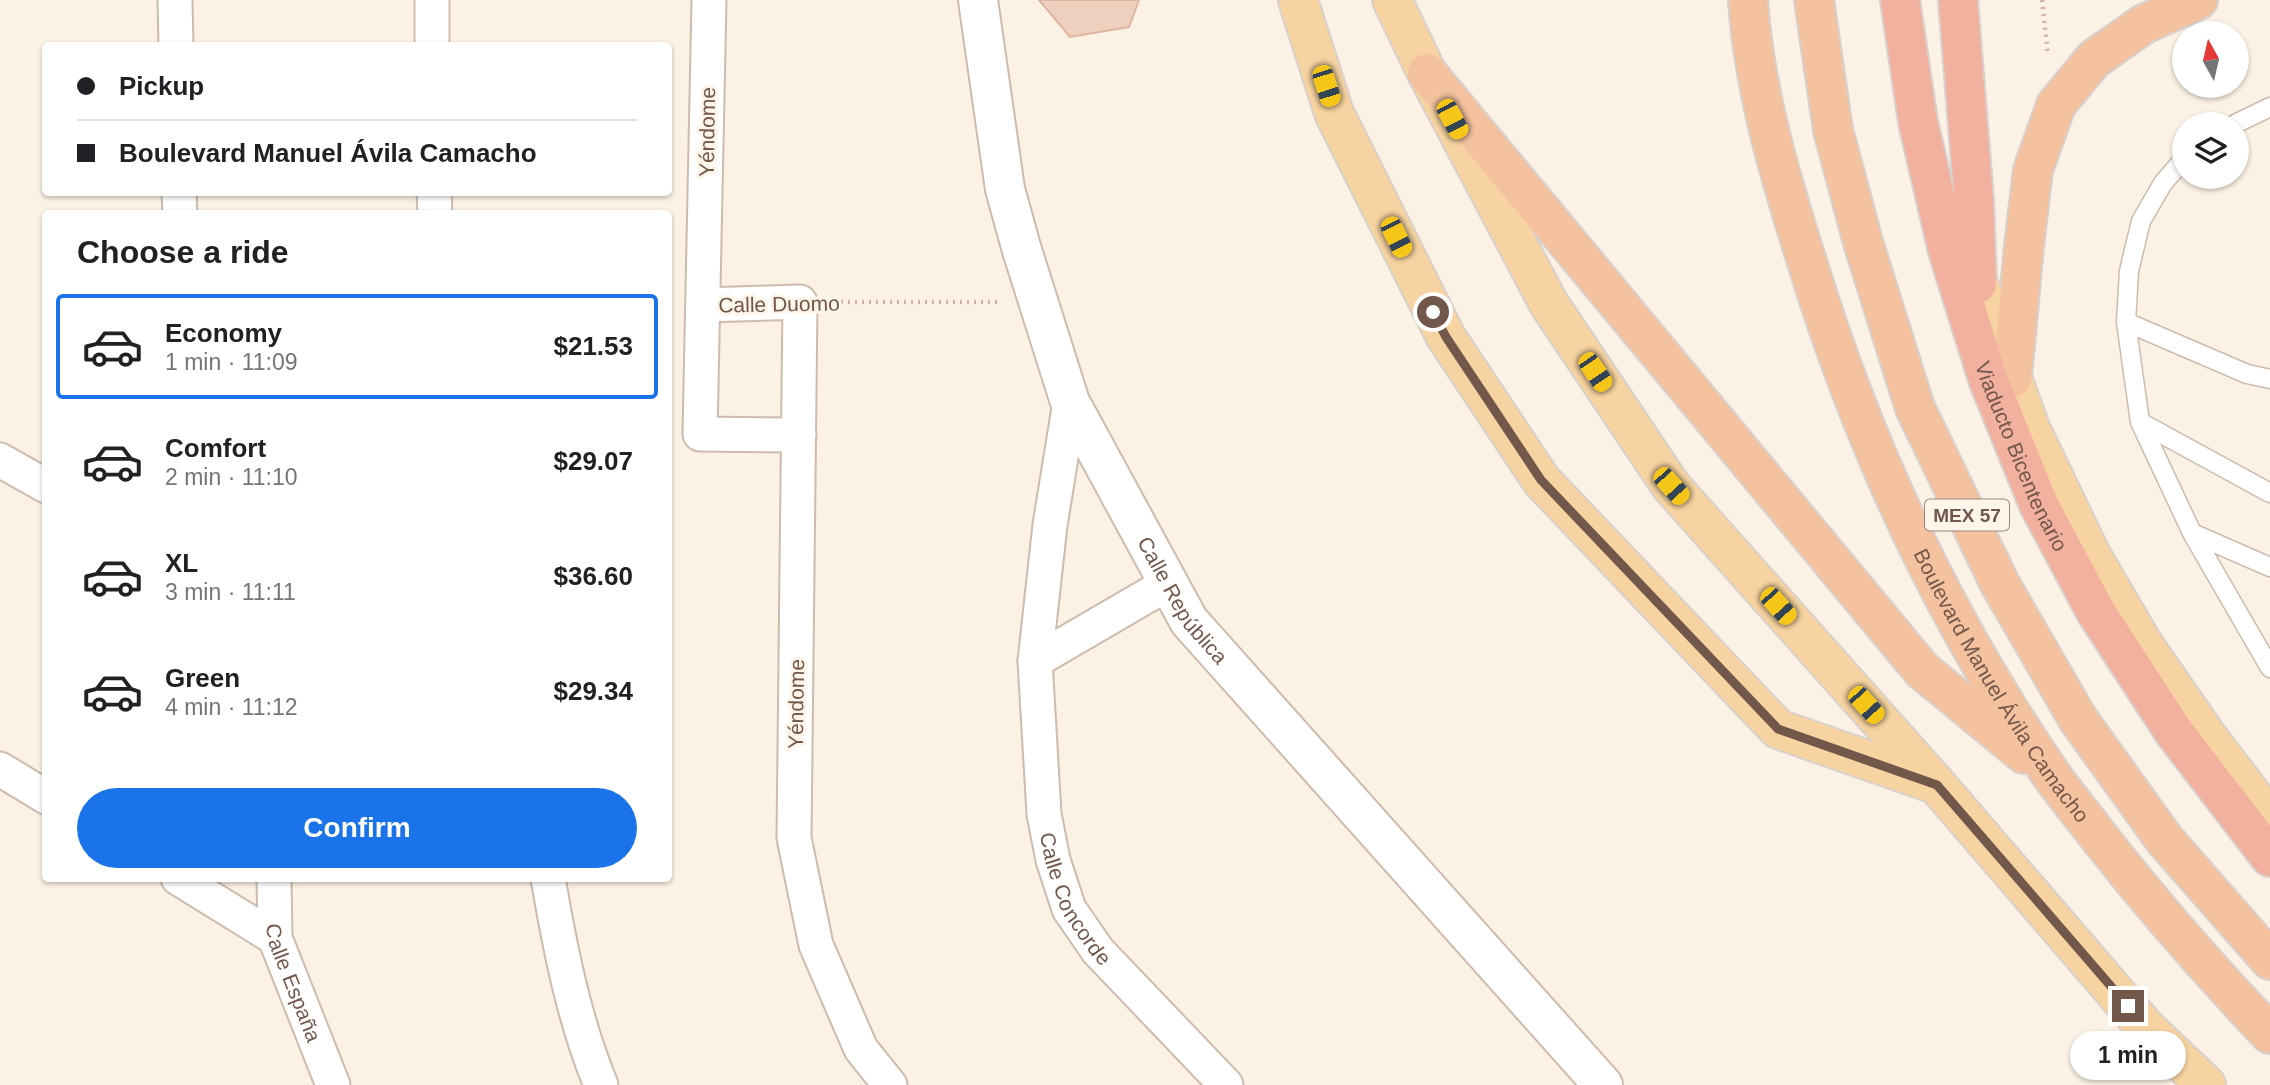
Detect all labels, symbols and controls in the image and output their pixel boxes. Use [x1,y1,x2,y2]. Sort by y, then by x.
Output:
north arrow [2172,21,2249,98]
map controls [2172,21,2249,189]
car [1310,63,1343,109]
text: Pickup [119,71,204,101]
street label: Yéndome [695,87,719,177]
car [1433,96,1472,142]
button: layers [2172,112,2249,189]
text: Boulevard Manuel Ávila Camacho [119,138,537,168]
car [1378,214,1415,260]
text: Choose a ride [77,234,289,270]
street label: Calle Duomo [718,291,840,317]
route start [1417,296,1449,328]
icon: car [81,315,144,378]
text: Economy [165,318,282,348]
text: $21.53 [553,331,633,361]
text: 1 min · 11:09 [165,349,298,375]
car [1575,349,1616,395]
street label: Viaducto Bicentenario [1972,358,2073,555]
icon: car [81,430,144,493]
text: Comfort [165,433,266,463]
text: $29.07 [553,446,633,476]
car [1650,463,1693,509]
text: 2 min · 11:10 [165,464,298,490]
road number: MEX 57 [1925,500,2009,530]
street label: Calle República [1134,532,1233,668]
icon: car [81,545,144,608]
street label: Boulevard Manuel Ávila Camacho [1910,545,2094,826]
text: XL [165,548,198,578]
text: $36.60 [553,561,633,591]
text: 3 min · 11:11 [165,579,296,605]
car [1757,583,1800,629]
street label: Yéndome [784,659,808,749]
icon: car [81,660,144,723]
text: Green [165,663,240,693]
text: $29.34 [553,676,633,706]
car [1845,682,1888,728]
text: 4 min · 11:12 [165,694,298,720]
button: Confirm [77,788,637,868]
street label: Calle Concorde [1036,830,1116,969]
street label: Calle España [263,923,326,1045]
route end [2112,990,2144,1022]
callout: 1 min [2070,1030,2186,1080]
text: 1 min [2098,1042,2158,1068]

